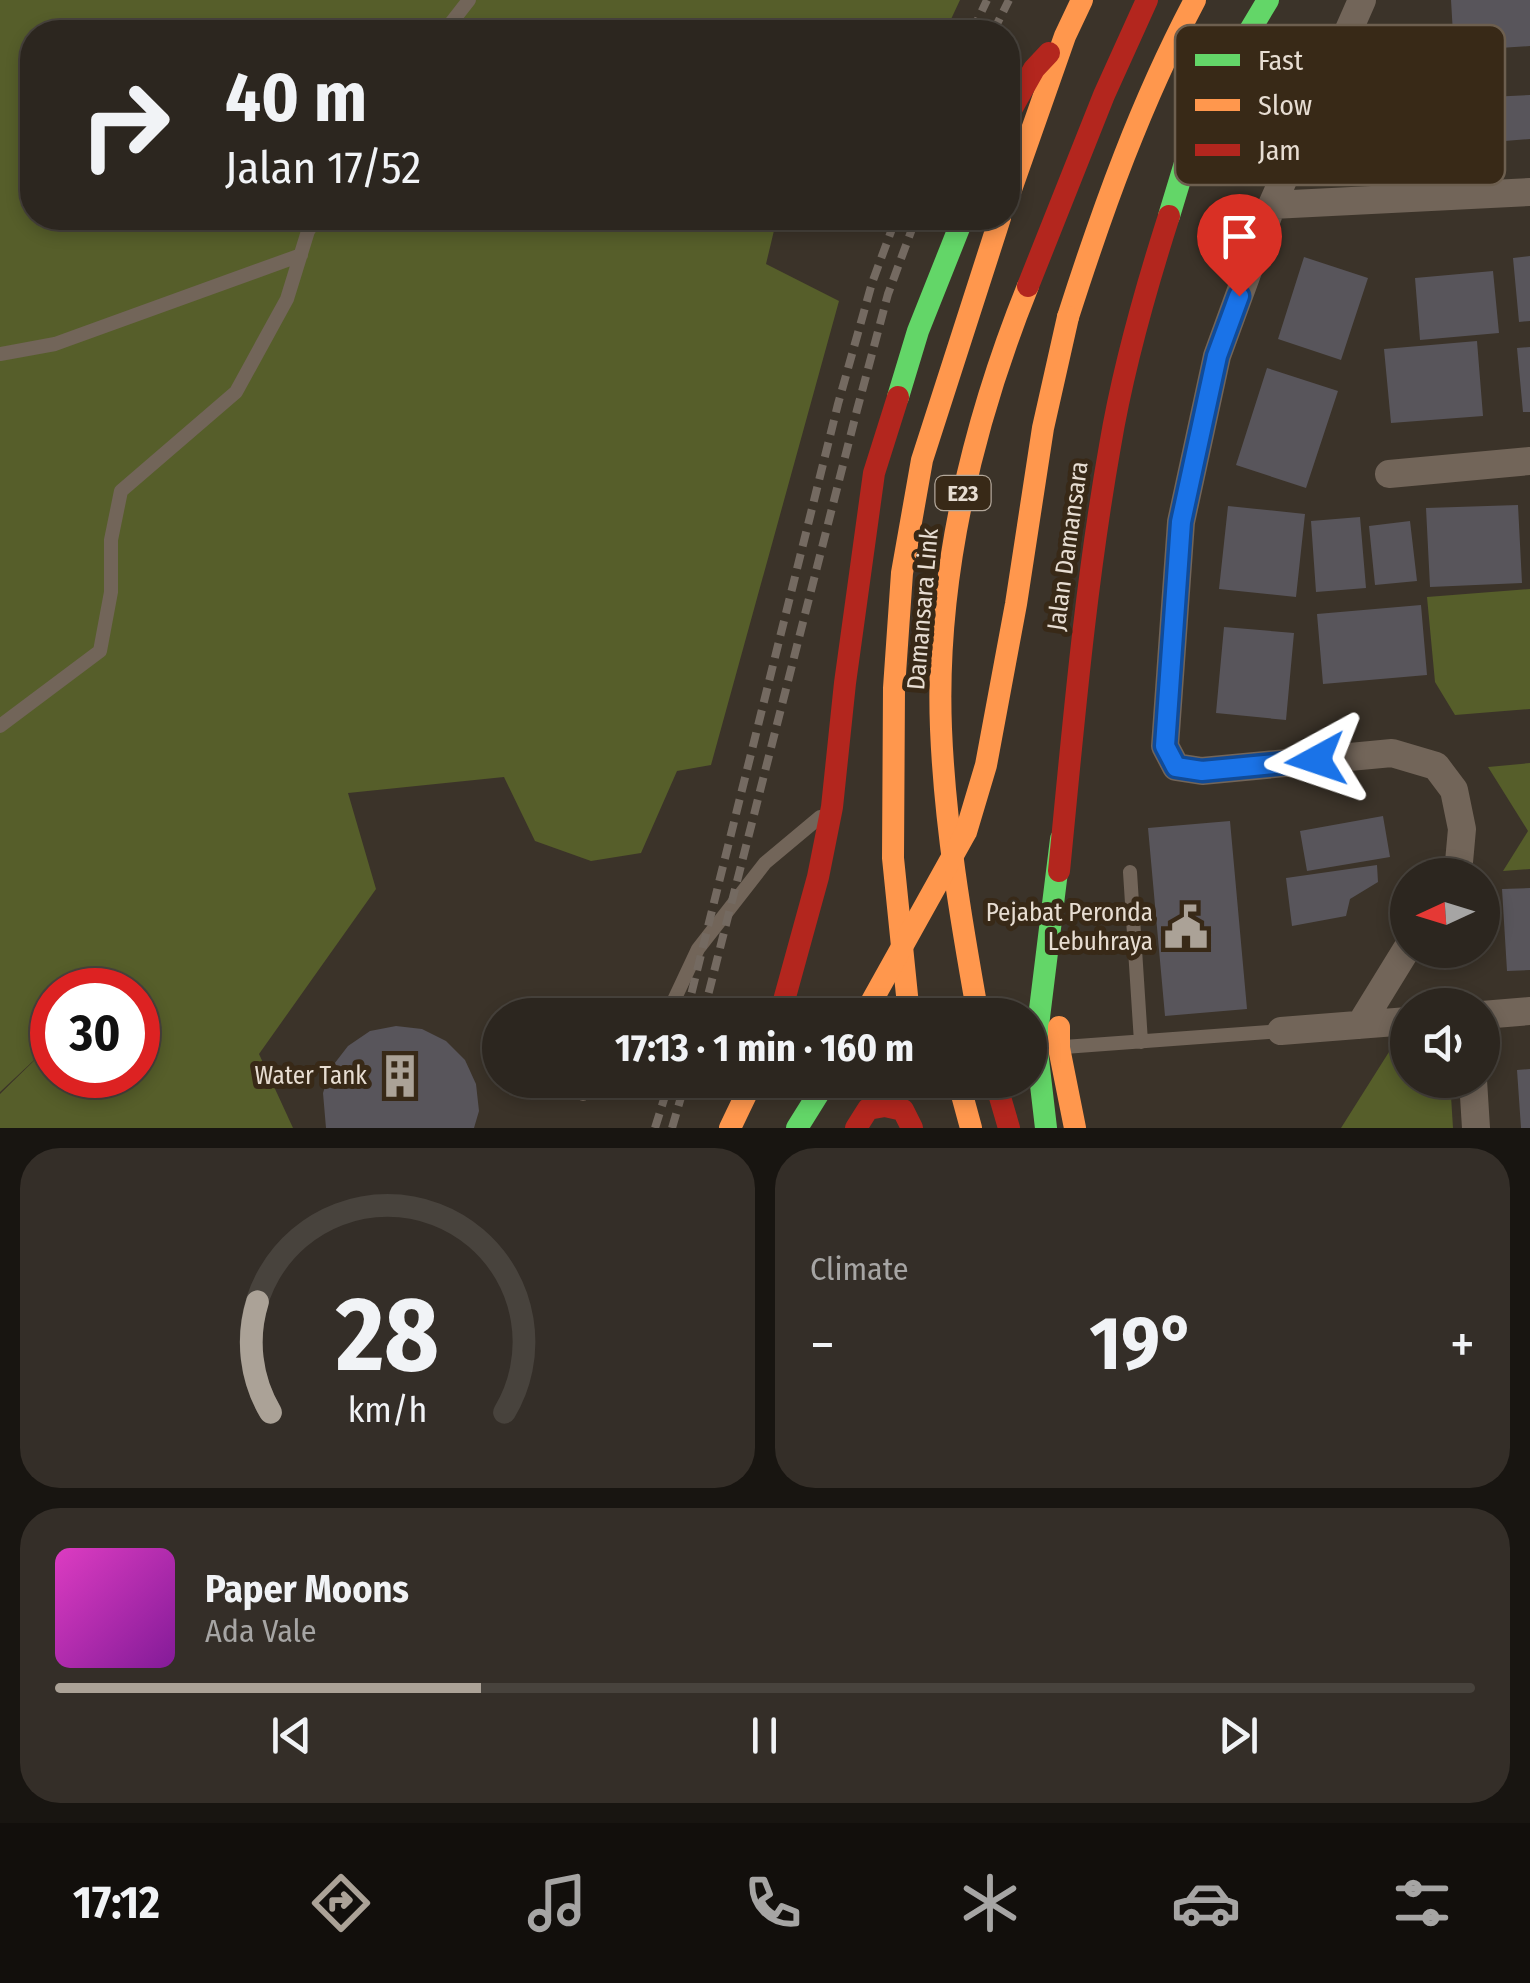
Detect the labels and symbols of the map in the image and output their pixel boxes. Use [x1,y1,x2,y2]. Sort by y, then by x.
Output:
legend [1175,25,1505,185]
text: Fast [1258,44,1304,77]
text: Slow [1258,89,1312,122]
text: Jam [1258,134,1301,167]
pin [1197,194,1282,297]
street label: Jalan Damansara [1041,459,1095,633]
road number: E23 [936,476,990,510]
street label: Damansara Link [901,527,945,691]
position arrow [1264,708,1368,812]
north arrow [1390,858,1500,968]
place label: Pejabat Peronda Lebuhraya [986,898,1153,957]
public building icon: Pejabat Peronda Lebuhraya [1162,903,1210,951]
speed limit sign: 30 [30,968,160,1098]
building icon: Water Tank [376,1052,424,1100]
place label: Water Tank [255,1061,367,1091]

